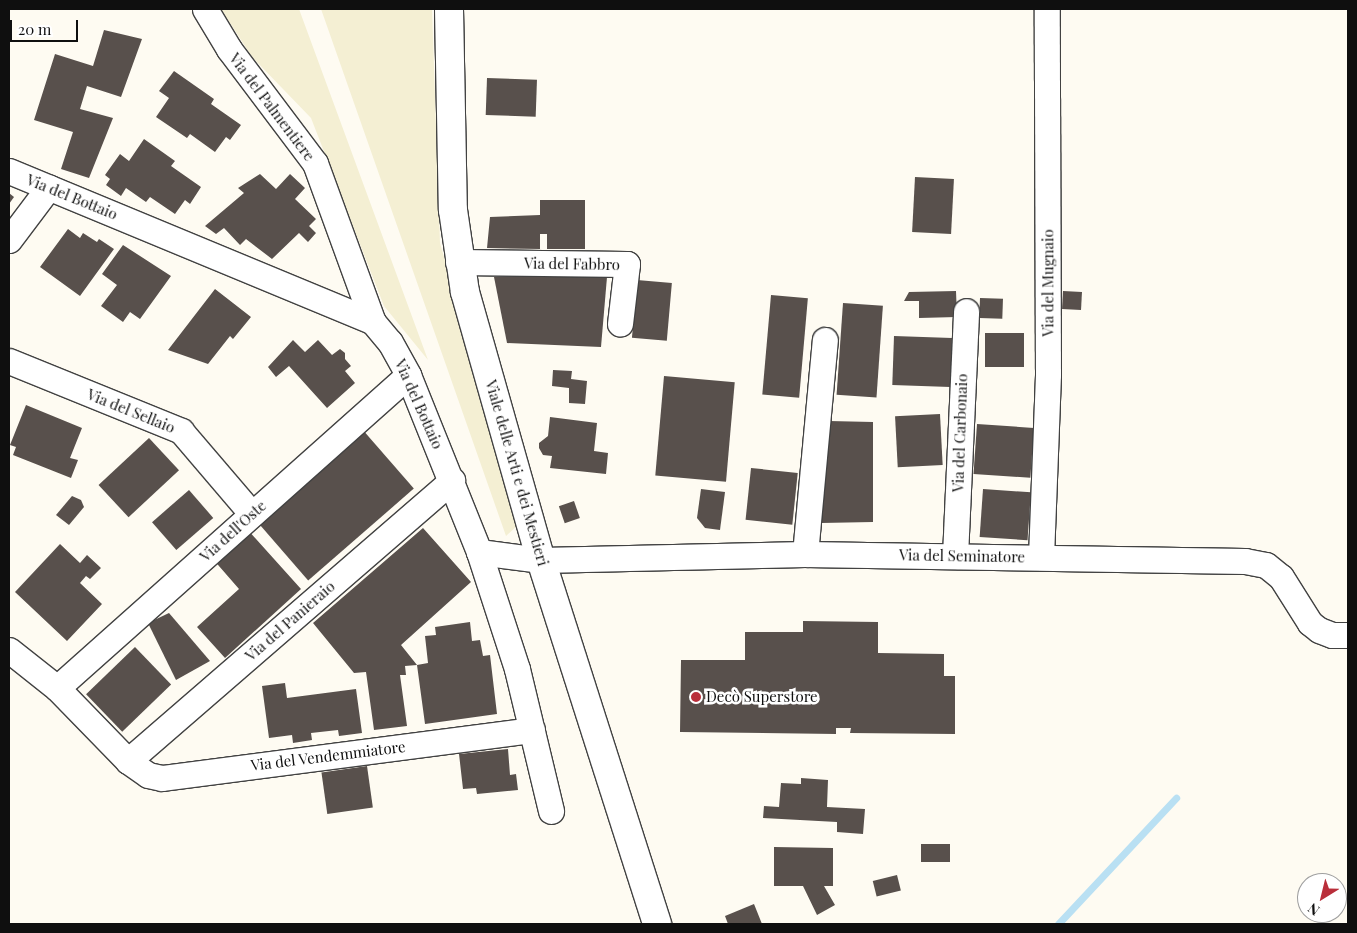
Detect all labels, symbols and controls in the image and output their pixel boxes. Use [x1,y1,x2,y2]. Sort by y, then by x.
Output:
scale bar [12,10,80,42]
text: 20 m [18,19,51,39]
street label: Via del Palmentiere [226,49,318,165]
street label: Via del Bottaio [24,171,120,223]
street label: Via del Mugnaio [1039,229,1057,337]
street label: Via del Fabbro [524,254,620,274]
street label: Via del Bottaio [391,356,447,452]
street label: Via del Carbonaio [949,373,971,493]
street label: Viale delle Arti e dei Mestieri [482,378,552,568]
street label: Via del Sellaio [84,385,178,437]
street label: Via dell'Oste [196,497,270,565]
street label: Via del Seminatore [899,546,1025,566]
street label: Via del Panieraio [242,577,338,665]
place label: Decò Superstore [706,688,818,706]
marker: Decò Superstore [690,691,702,703]
street label: Via del Vendemmiatore [249,738,407,774]
north arrow [1297,873,1347,923]
text: N [1304,899,1323,920]

